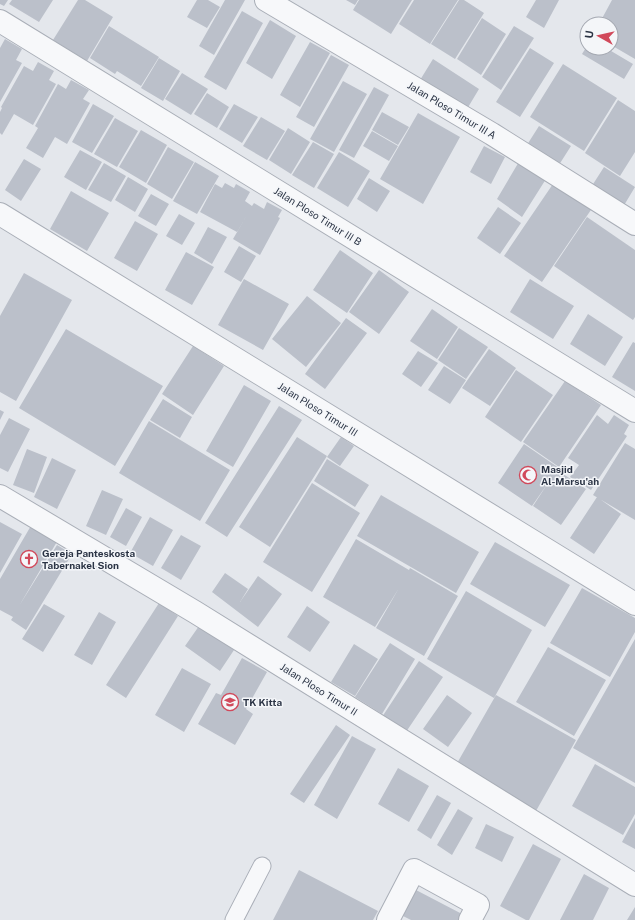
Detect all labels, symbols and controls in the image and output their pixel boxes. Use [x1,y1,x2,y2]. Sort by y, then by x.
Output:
north arrow [579,16,619,56]
text: U [583,30,596,39]
street label: Jalan Ploso Timur III A [405,79,499,141]
street label: Jalan Ploso Timur III B [272,184,364,248]
street label: Jalan Ploso Timur III [276,380,360,438]
place label: Masjid Al-Marsu'ah [541,463,599,487]
mosque icon: Masjid Al-Marsu'ah [518,465,538,485]
place label: Gereja Panteskosta Tabernakel Sion [42,547,136,571]
church icon: Gereja Panteskosta Tabernakel Sion [19,549,39,569]
street label: Jalan Ploso Timur II [278,660,360,718]
school or university icon: TK Kitta [220,692,240,712]
place label: TK Kitta [243,696,282,708]

